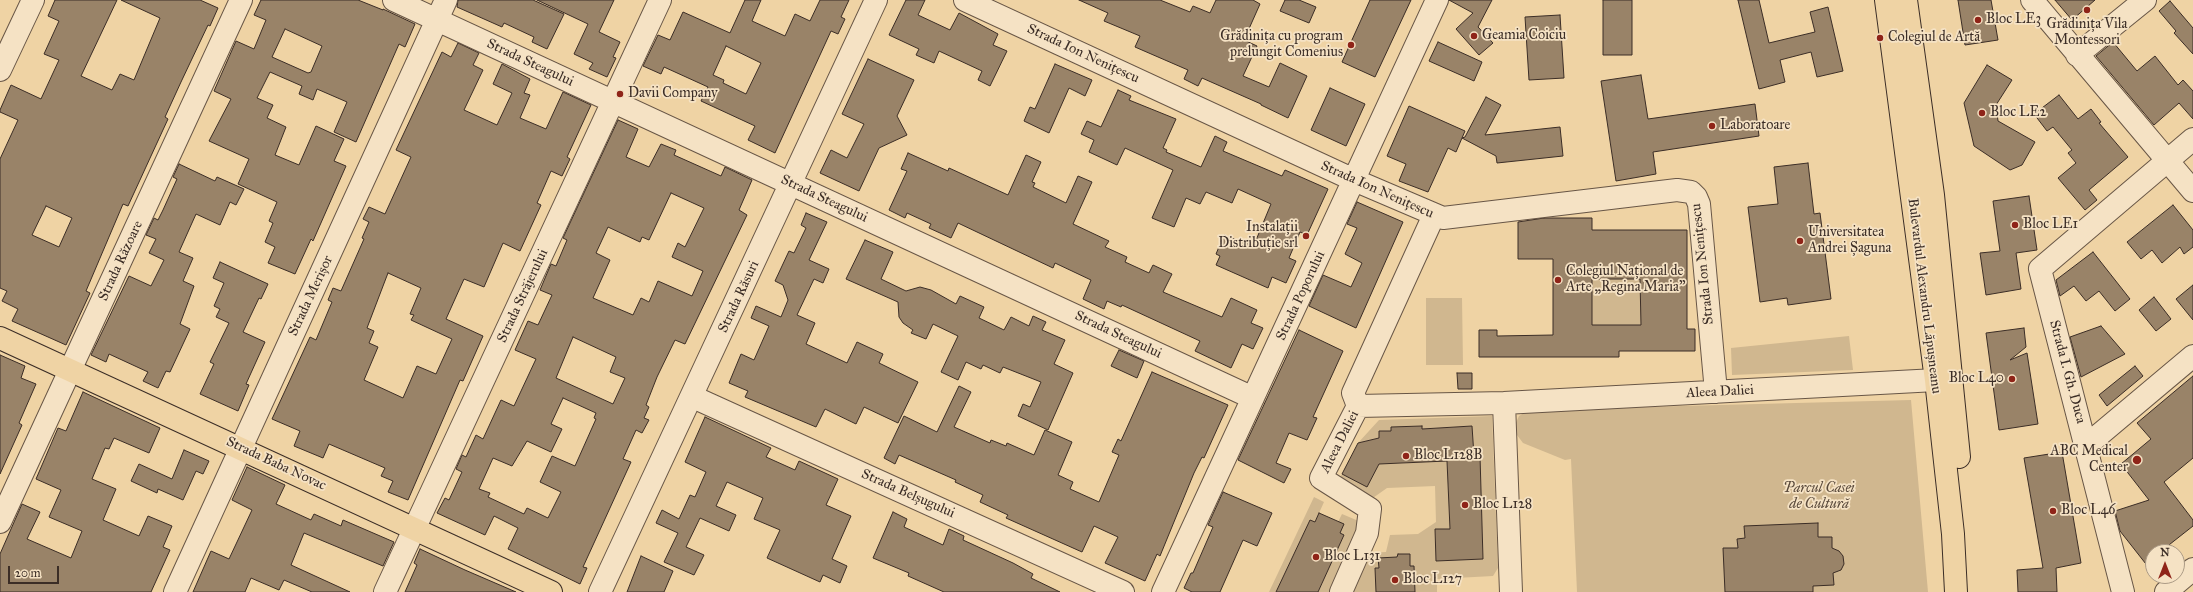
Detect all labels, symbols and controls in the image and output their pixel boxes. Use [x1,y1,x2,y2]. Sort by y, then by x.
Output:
marker: Grădinița Vila Montessori [2082,5,2092,15]
place label: Bloc LE3 [1986,12,2041,28]
marker: Bloc LE3 [1973,15,1983,25]
place label: Grădinița Vila Montessori [2047,17,2127,50]
street label: Strada Ion Nenițescu [1024,21,1142,87]
place label: Geamia Coiciu [1482,28,1566,44]
place label: Grădinița cu program prelungit Comenius [1220,29,1343,62]
place label: Colegiul de Artă [1888,30,1980,46]
marker: Geamia Coiciu [1469,31,1479,41]
marker: Colegiul de Artă [1875,33,1885,43]
street label: Strada Steagului [484,36,576,90]
marker: Grădinița cu program prelungit Comenius [1346,40,1356,50]
place label: Davii Company [628,86,718,102]
marker: Davii Company [615,89,625,99]
place label: Bloc LE2 [1990,105,2046,121]
marker: Bloc LE2 [1977,108,1987,118]
place label: Laboratoare [1720,118,1790,134]
marker: Laboratoare [1707,121,1717,131]
street label: Strada Ion Nenițescu [1318,158,1436,222]
street label: Strada Steagului [778,172,870,226]
street label: Bulevardul Alexandru Lăpușneanu [1904,197,1944,395]
street label: Strada Ion Nenițescu [1688,203,1718,325]
place label: Bloc LE1 [2023,217,2078,233]
street label: Strada Răzoare [95,218,147,304]
place label: Instalații Distribuție srl [1218,220,1298,252]
marker: Bloc LE1 [2010,220,2020,230]
place label: Universitatea Andrei Șaguna [1808,225,1891,258]
marker: Instalații Distribuție srl [1301,231,1311,241]
marker: Universitatea Andrei Șaguna [1795,236,1805,246]
street label: Strada Străjerului [494,247,552,345]
street label: Strada Poporului [1273,249,1329,343]
street label: Strada Merișor [285,253,337,339]
street label: Strada Răsuri [715,258,763,336]
place label: Colegiul Național de Arte „Regina Maria” [1566,264,1685,296]
marker: Colegiul Național de Arte „Regina Maria” [1553,275,1563,285]
street label: Strada Steagului [1072,308,1164,362]
street label: Strada I. Gh. Duca [2045,318,2089,426]
place label: Bloc L40 [1949,371,2004,387]
marker: Bloc L40 [2007,374,2017,384]
street label: Aleea Daliei [1686,382,1754,402]
street label: Aleea Daliei [1317,408,1363,476]
street label: Strada Baba Novac [223,434,329,494]
place label: ABC Medical Center [2050,444,2128,476]
place label: Bloc L128B [1414,448,1483,464]
marker: Bloc L128B [1401,451,1411,461]
marker: ABC Medical Center [2131,454,2143,466]
street label: Strada Belșugului [859,466,957,522]
park label: Parcul Casei de Cultură [1783,481,1855,514]
place label: Bloc L128 [1473,497,1532,513]
marker: Bloc L128 [1460,500,1470,510]
place label: Bloc L46 [2061,503,2115,519]
marker: Bloc L46 [2048,506,2058,516]
north arrow [2145,544,2185,584]
text: N [2160,546,2170,559]
place label: Bloc L131 [1324,549,1380,565]
marker: Bloc L131 [1311,552,1321,562]
scale bar [10,558,61,584]
text: 20 m [15,566,41,580]
place label: Bloc L127 [1403,572,1462,588]
marker: Bloc L127 [1390,575,1400,585]

